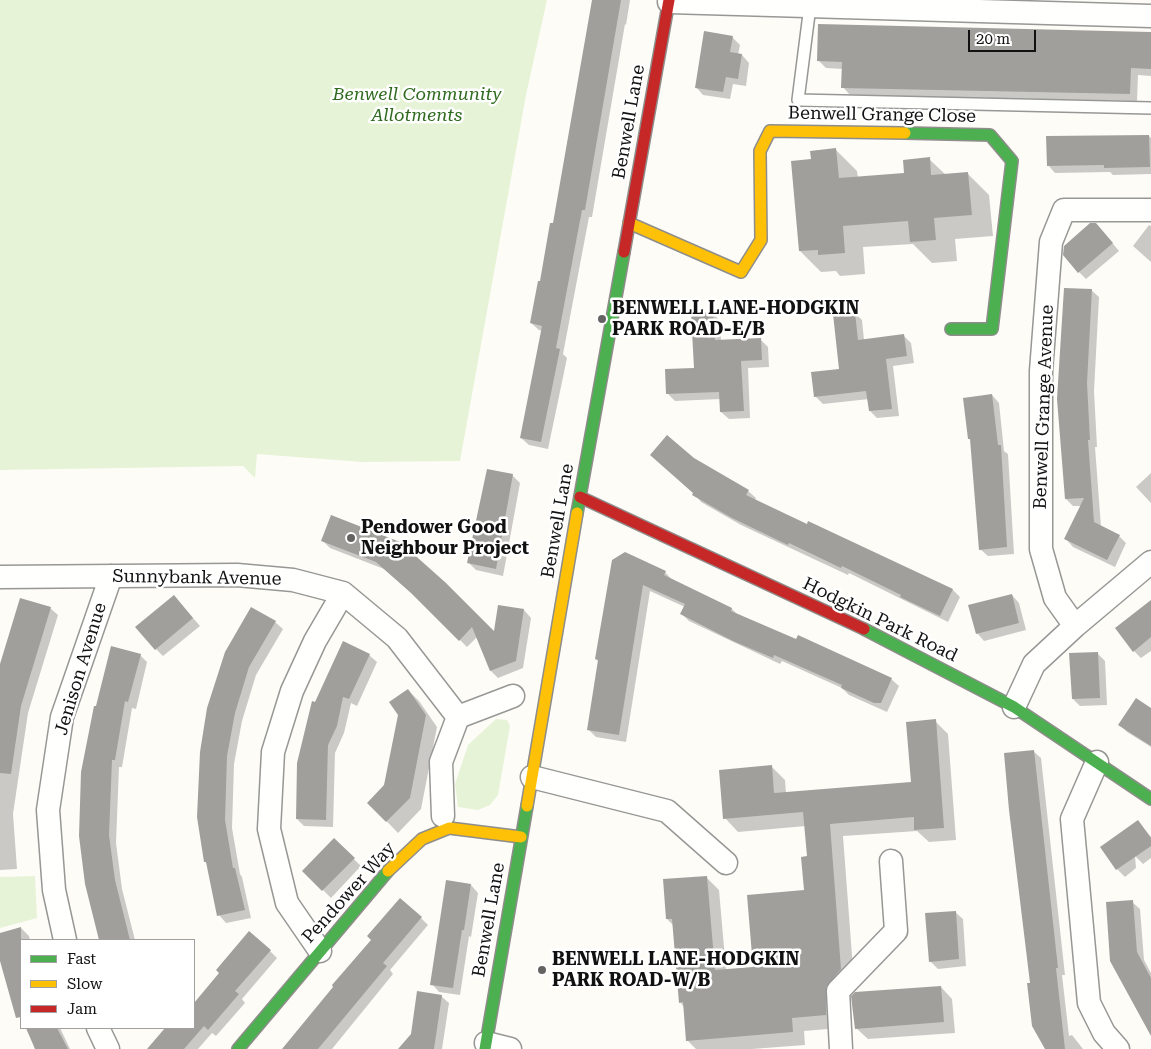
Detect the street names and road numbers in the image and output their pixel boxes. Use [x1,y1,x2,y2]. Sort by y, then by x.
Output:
street label: Benwell Lane [608,63,650,181]
street label: Benwell Grange Close [788,103,976,127]
street label: Benwell Grange Avenue [1030,304,1058,510]
street label: Benwell Lane [537,462,579,580]
street label: Sunnybank Avenue [112,566,282,590]
street label: Hodgkin Park Road [799,573,961,667]
street label: Jenison Avenue [51,600,111,738]
street label: Pendower Way [298,838,400,948]
street label: Benwell Lane [468,861,510,979]

